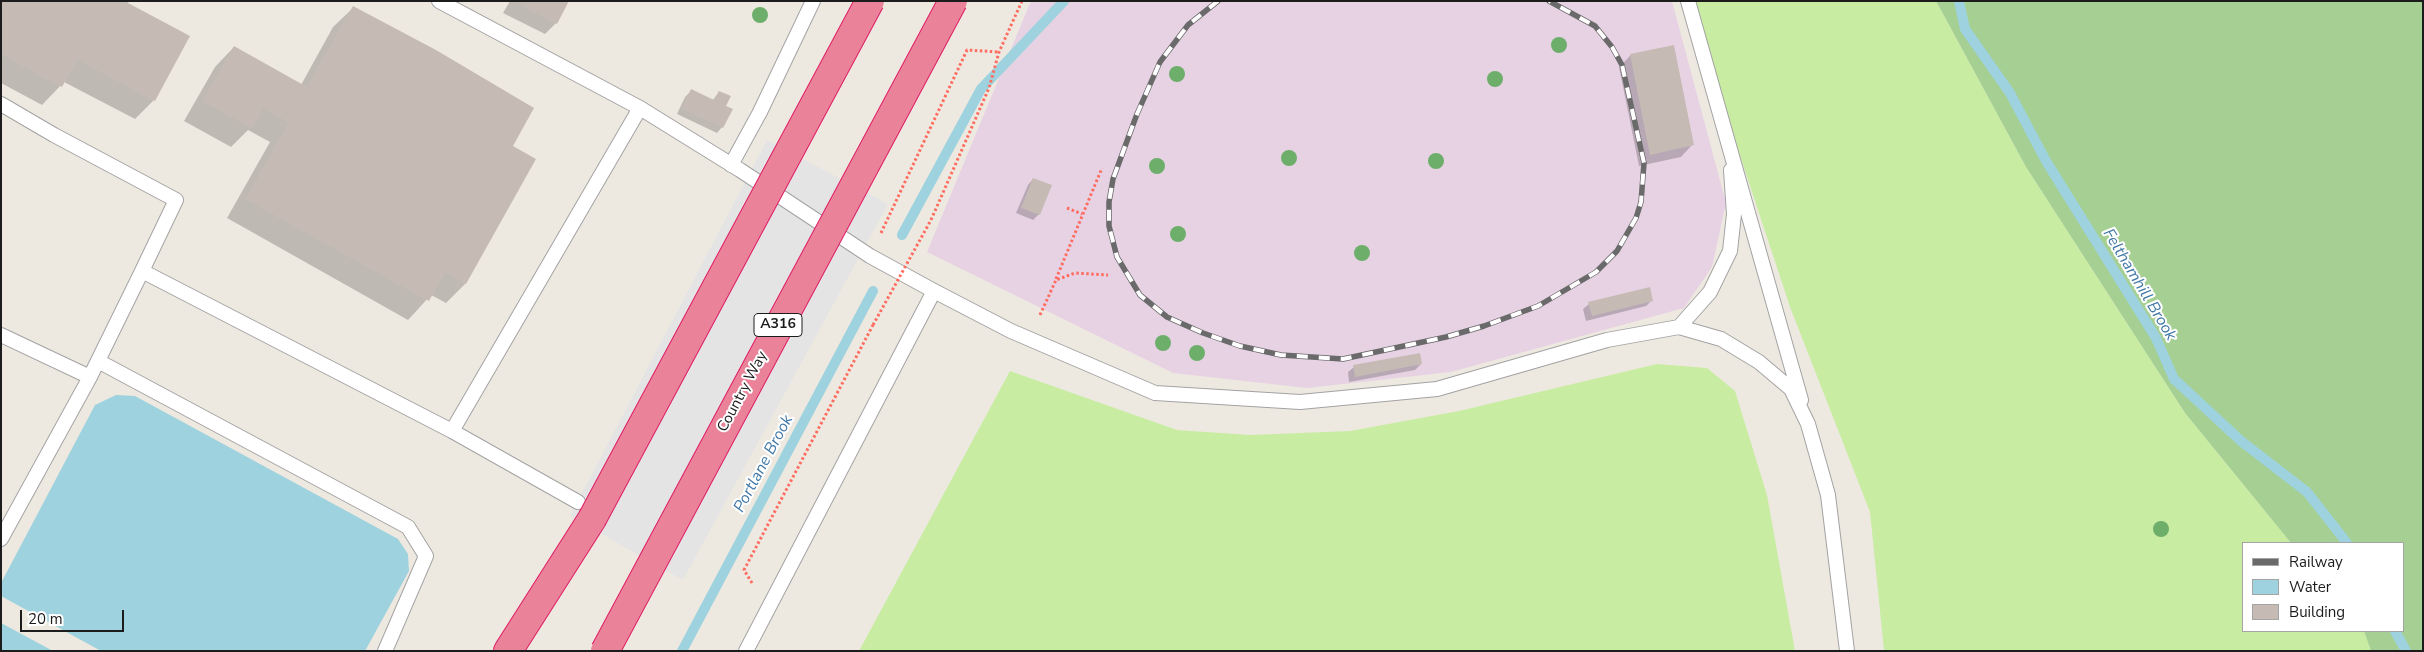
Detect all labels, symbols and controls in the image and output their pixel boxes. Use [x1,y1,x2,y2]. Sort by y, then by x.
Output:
water label: Felthamhill Brook [2098,226,2180,344]
road number: A316 [754,314,802,336]
street label: Country Way [714,349,772,435]
water label: Portlane Brook [730,412,798,516]
legend [2242,542,2404,632]
text: Railway [2289,552,2343,572]
text: Water [2289,577,2331,597]
scale bar [22,600,126,632]
text: Building [2289,602,2345,622]
text: 20 m [28,609,63,629]

